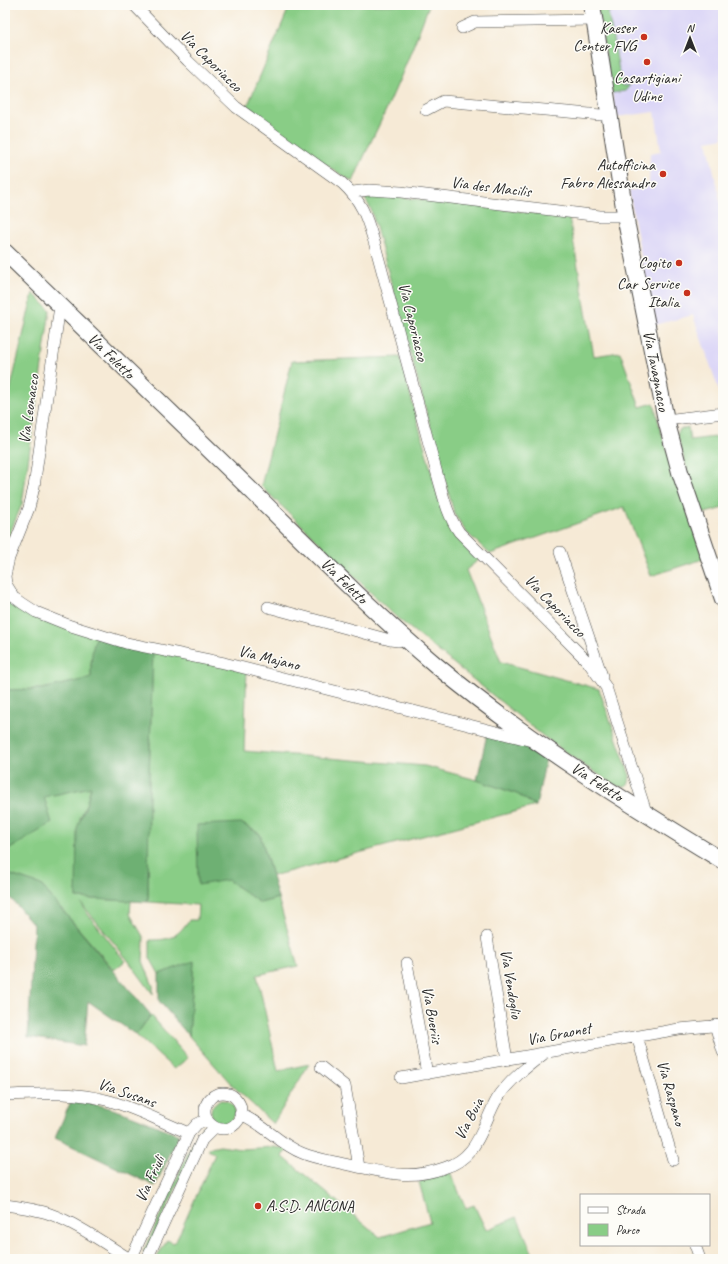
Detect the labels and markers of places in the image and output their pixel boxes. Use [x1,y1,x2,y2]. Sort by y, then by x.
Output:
place label: Kaeser Center FVG [573,18,638,56]
marker: Kaeser Center FVG [639,32,649,42]
marker: Casartigiani Udine [642,57,652,67]
place label: Casartigiani Udine [614,68,682,106]
place label: Autofficina Fabro Alessandro [560,155,657,193]
marker: Autofficina Fabro Alessandro [658,169,668,179]
place label: Cogito [638,253,672,273]
marker: Cogito [674,258,684,268]
place label: Car Service Italia [617,274,681,312]
marker: Car Service Italia [682,288,692,298]
place label: A.S.D. ANCONA [266,1196,355,1216]
marker: A.S.D. ANCONA [253,1201,263,1211]

